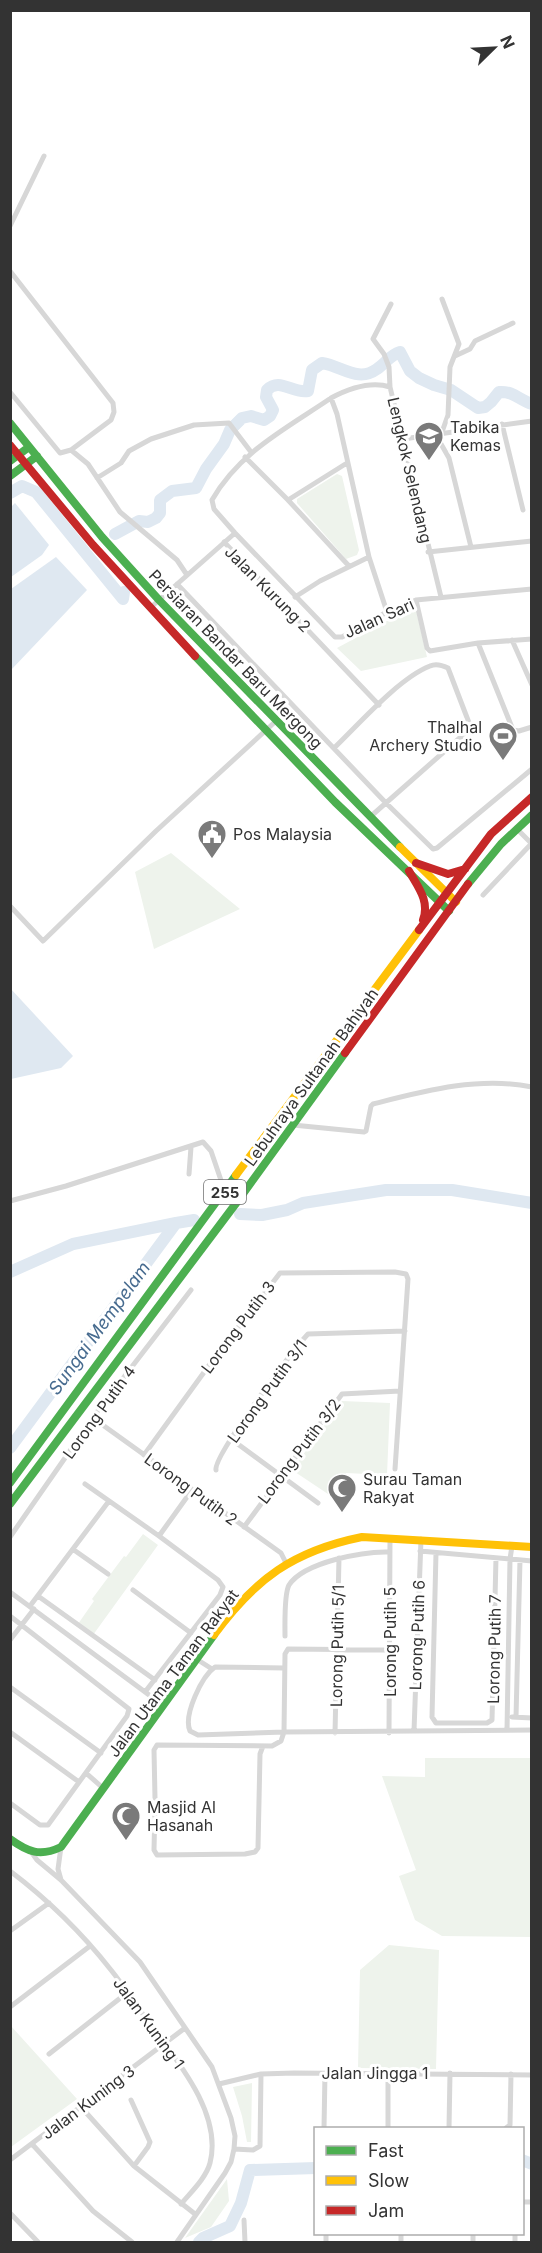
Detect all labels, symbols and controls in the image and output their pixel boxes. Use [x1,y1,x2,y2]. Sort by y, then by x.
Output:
north arrow [464,18,524,78]
text: N [496,32,519,52]
street label: Lengkok Selendang [383,395,437,545]
place label: Tabika Kemas [450,417,501,455]
school or university icon: Tabika Kemas [413,420,445,462]
street label: Jalan Kurung 2 [221,542,315,636]
street label: Persiaran Bandar Baru Mergong [145,565,327,753]
street label: Jalan Sari [341,594,417,642]
place label: Thalhal Archery Studio [369,717,482,755]
sports icon: Thalhal Archery Studio [487,720,519,762]
public building icon: Pos Malaysia [196,818,228,860]
place label: Pos Malaysia [233,824,332,844]
street label: Lebuhraya Sultanah Bahiyah [240,984,382,1170]
road number: 255 [204,1180,246,1204]
water label: Sungai Mempelam [44,1257,154,1399]
street label: Lorong Putih 3 [197,1277,279,1377]
street label: Lorong Putih 3/1 [223,1336,311,1446]
street label: Lorong Putih 4 [58,1361,140,1463]
street label: Lorong Putih 3/2 [253,1395,345,1507]
street label: Lorong Putih 2 [141,1449,241,1529]
place label: Surau Taman Rakyat [363,1469,462,1507]
mosque icon: Surau Taman Rakyat [326,1472,358,1514]
street label: Lorong Putih 6 [405,1579,429,1691]
street label: Jalan Utama Taman Rakyat [103,1585,243,1761]
street label: Lorong Putih 5/1 [326,1585,348,1707]
street label: Lorong Putih 5 [380,1587,400,1697]
street label: Lorong Putih 7 [483,1594,505,1704]
place label: Masjid Al Hasanah [147,1797,216,1835]
mosque icon: Masjid Al Hasanah [110,1800,142,1842]
street label: Jalan Kuning 1 [109,1973,189,2073]
street label: Jalan Kuning 3 [37,2060,139,2144]
street label: Jalan Jingga 1 [321,2063,429,2083]
legend [314,2127,524,2235]
text: Fast [368,2140,404,2161]
text: Slow [368,2170,409,2191]
text: Jam [368,2200,404,2221]

